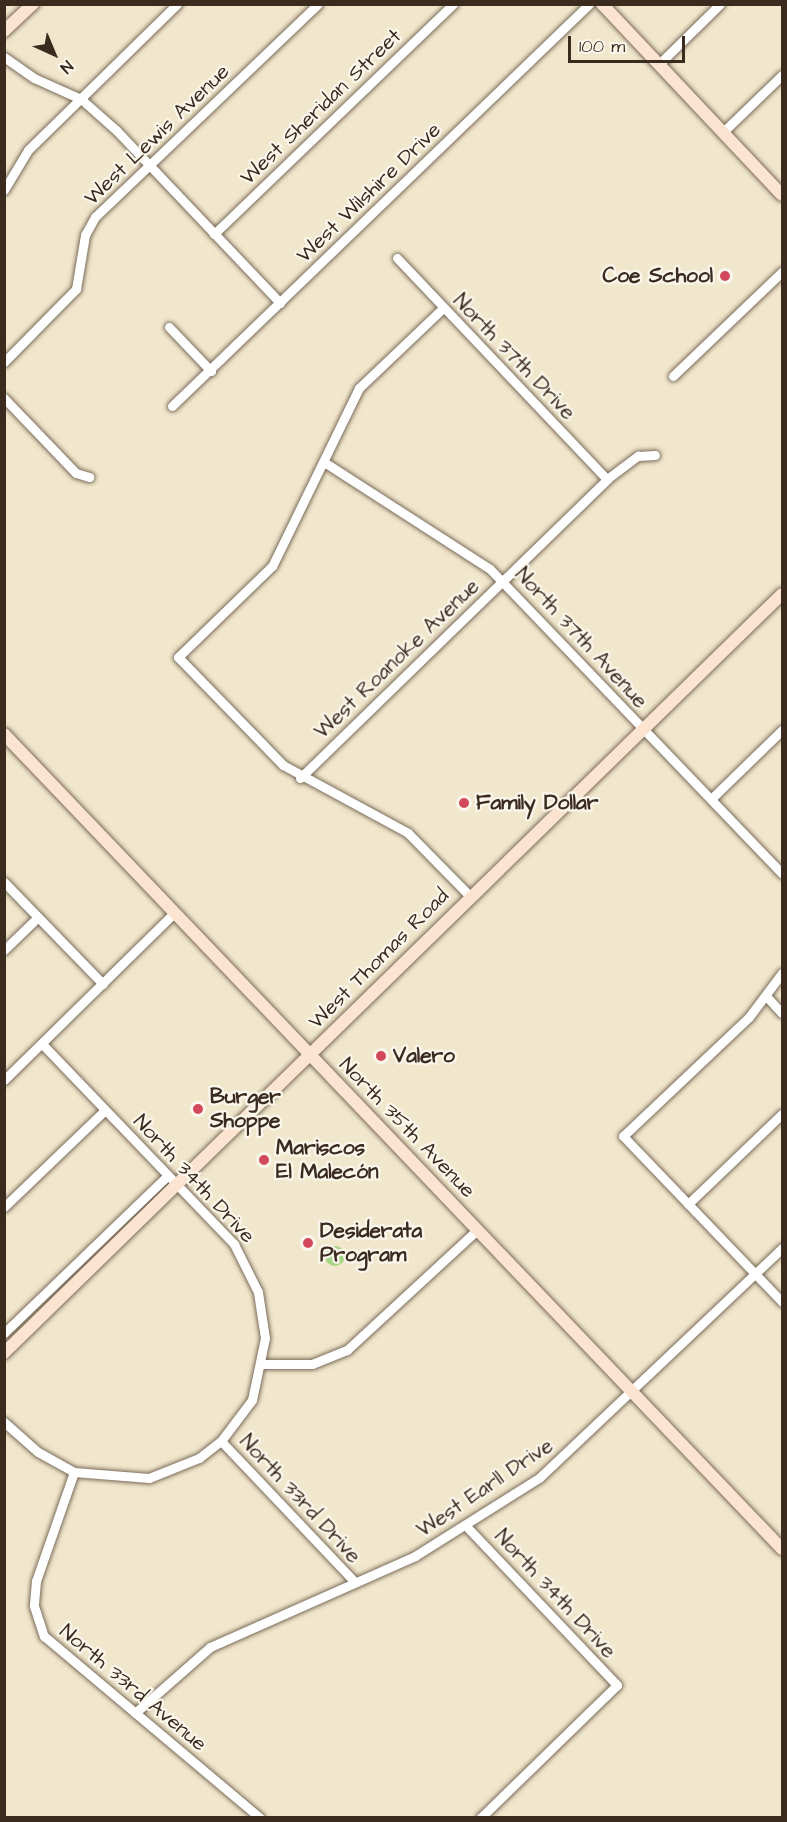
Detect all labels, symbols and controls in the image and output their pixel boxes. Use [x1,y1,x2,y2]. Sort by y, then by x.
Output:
north arrow [24,24,84,84]
street label: West Sheridan Street [235,24,407,190]
scale bar [571,24,688,62]
text: 100 m [579,34,625,59]
text: N [55,56,78,78]
street label: West Lewis Avenue [79,59,235,211]
street label: West Wilshire Drive [292,118,446,268]
place label: Coe School [602,263,713,289]
marker: Coe School [718,269,732,283]
street label: North 37th Drive [447,289,581,425]
street label: North 37th Avenue [509,562,653,714]
street label: West Roanoke Avenue [309,574,485,744]
place label: Family Dollar [476,790,598,816]
marker: Family Dollar [457,796,471,810]
street label: West Thomas Road [304,884,454,1034]
place label: Valero [393,1043,455,1069]
marker: Valero [374,1049,388,1063]
street label: North 35th Avenue [334,1053,480,1203]
place label: Burger Shoppe [210,1084,281,1134]
marker: Burger Shoppe [191,1102,205,1116]
street label: North 34th Drive [128,1109,260,1249]
place label: Mariscos El Malecón [276,1135,378,1185]
marker: Mariscos El Malecón [257,1153,271,1167]
place label: Desiderata Program [320,1218,422,1268]
marker: Desiderata Program [301,1236,315,1250]
street label: North 33rd Drive [234,1429,366,1569]
street label: West Earll Drive [412,1433,558,1543]
street label: North 34th Drive [489,1524,621,1664]
street label: North 33rd Avenue [54,1619,212,1757]

